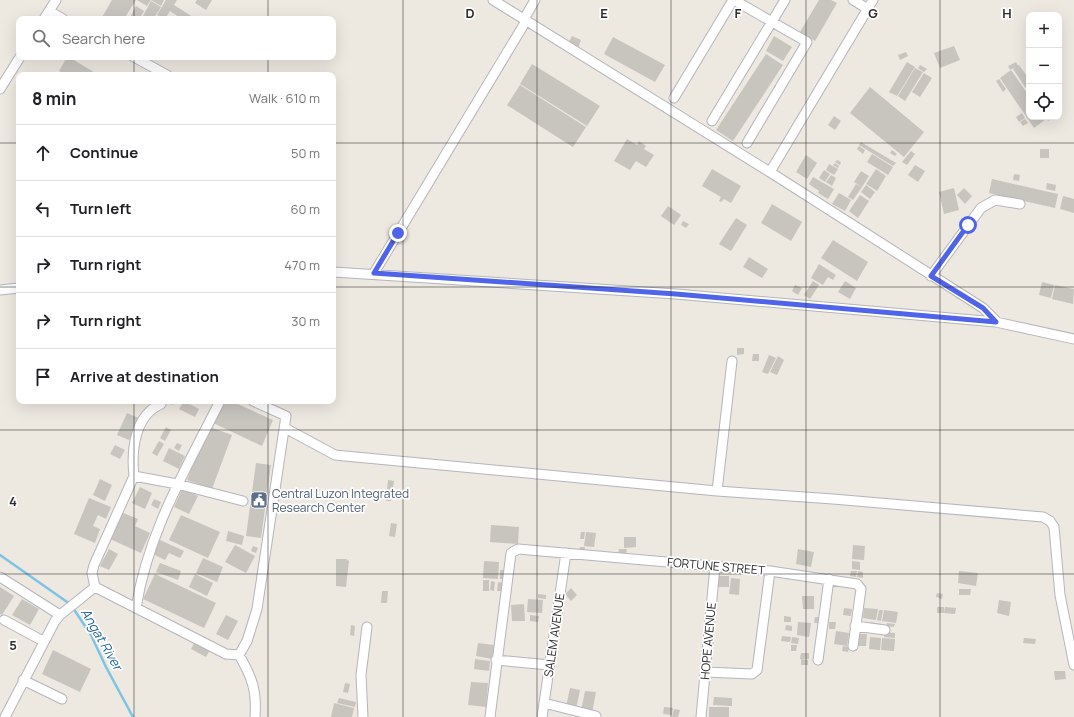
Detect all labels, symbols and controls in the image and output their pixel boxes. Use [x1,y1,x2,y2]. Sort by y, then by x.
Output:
text: D [465,4,475,22]
text: E [600,4,608,22]
text: F [735,4,742,22]
text: G [868,4,878,22]
text: H [1002,4,1012,22]
map controls [1026,12,1062,120]
button: + [1026,12,1062,48]
search box [16,16,336,60]
icon: search [30,27,52,49]
text: Search here [62,28,145,49]
button: − [1026,48,1062,84]
button: locate [1026,84,1062,120]
text: 8 min [32,87,77,110]
text: Walk · 610 m [249,89,320,107]
icon: ahead [32,142,54,164]
text: Continue [70,142,138,163]
text: 50 m [291,144,320,162]
icon: left [32,198,54,220]
text: Turn left [70,198,132,219]
text: 60 m [290,200,320,218]
route start [959,216,977,234]
route end [389,224,407,242]
icon: right [32,254,54,276]
text: Turn right [70,254,141,275]
text: 470 m [284,256,320,274]
icon: right [32,310,54,332]
text: Turn right [70,310,141,331]
text: 30 m [291,312,320,330]
icon: arrive [32,366,54,388]
text: Arrive at destination [70,366,219,387]
place label: Central Luzon Integrated Research Center [272,485,409,516]
public building icon: Central Luzon Integrated Research Center [249,490,269,510]
text: 4 [9,492,17,510]
street label: FORTUNE STREET [666,553,767,579]
street label: SALEM AVENUE [540,592,568,678]
street label: HOPE AVENUE [696,601,720,680]
water label: Angat River [77,605,128,675]
text: 5 [9,636,17,654]

